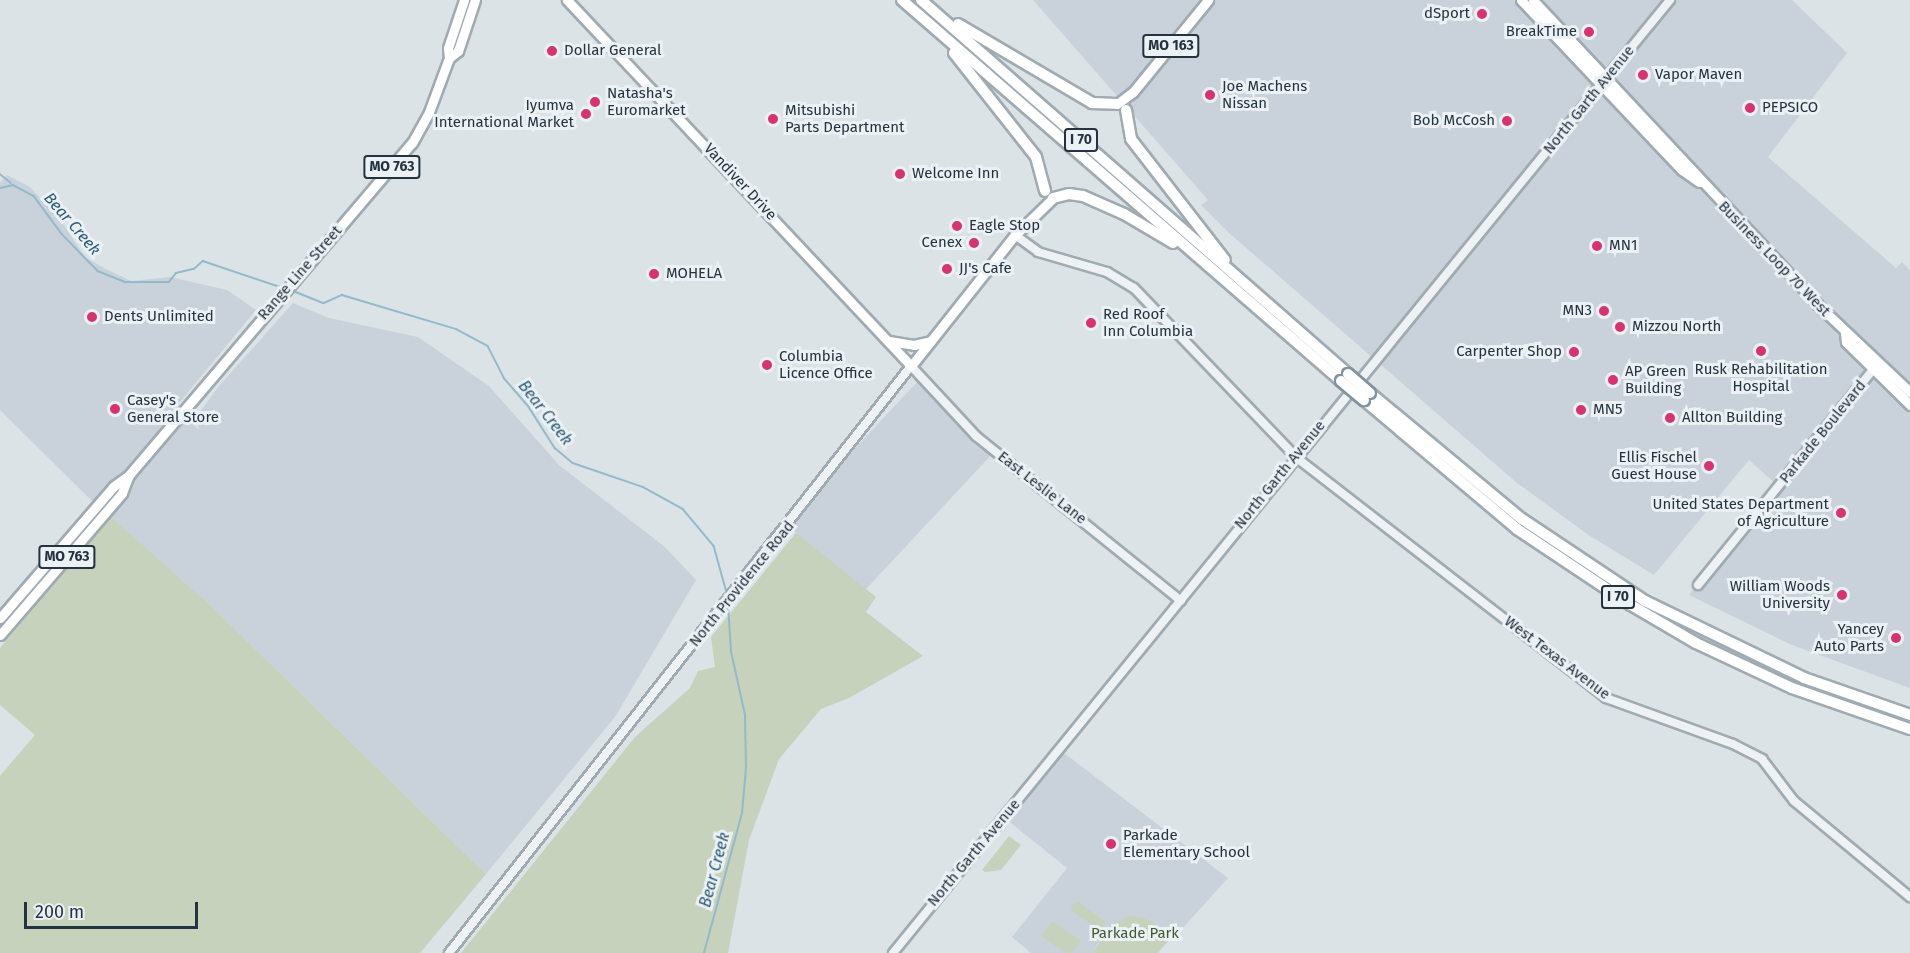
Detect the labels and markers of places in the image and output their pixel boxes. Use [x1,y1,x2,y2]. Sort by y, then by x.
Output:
place label: dSport [1424,5,1470,23]
marker: dSport [1475,7,1489,21]
place label: BreakTime [1506,23,1577,41]
marker: BreakTime [1582,25,1596,39]
place label: Dollar General [564,42,661,60]
marker: Dollar General [545,44,559,58]
place label: Vapor Maven [1655,66,1742,84]
marker: Vapor Maven [1636,68,1650,82]
place label: Joe Machens Nissan [1222,77,1307,112]
place label: Natasha's Euromarket [607,84,686,119]
marker: Joe Machens Nissan [1203,88,1217,102]
marker: Natasha's Euromarket [588,95,602,109]
place label: Iyumva International Market [434,96,574,131]
place label: PEPSICO [1762,99,1818,117]
place label: Mitsubishi Parts Department [785,101,904,136]
marker: PEPSICO [1743,101,1757,115]
marker: Iyumva International Market [579,107,593,121]
marker: Mitsubishi Parts Department [766,112,780,126]
place label: Bob McCosh [1413,112,1495,130]
marker: Bob McCosh [1500,114,1514,128]
place label: Welcome Inn [912,165,999,183]
marker: Welcome Inn [893,167,907,181]
place label: Eagle Stop [969,217,1040,235]
marker: Eagle Stop [950,219,964,233]
place label: Cenex [922,234,962,252]
marker: Cenex [967,236,981,250]
place label: MN1 [1609,237,1637,255]
marker: MN1 [1590,239,1604,253]
place label: JJ's Cafe [959,260,1012,278]
marker: JJ's Cafe [940,262,954,276]
place label: MOHELA [666,265,722,283]
marker: MOHELA [647,267,661,281]
place label: MN3 [1563,302,1592,320]
marker: MN3 [1597,304,1611,318]
place label: Red Roof Inn Columbia [1103,305,1193,340]
place label: Dents Unlimited [104,308,214,326]
marker: Dents Unlimited [85,310,99,324]
marker: Red Roof Inn Columbia [1084,316,1098,330]
place label: Mizzou North [1632,318,1721,336]
marker: Mizzou North [1613,320,1627,334]
place label: Carpenter Shop [1456,343,1562,361]
marker: Rusk Rehabilitation Hospital [1754,344,1768,358]
marker: Carpenter Shop [1567,345,1581,359]
place label: Columbia Licence Office [779,347,873,382]
marker: Columbia Licence Office [760,358,774,372]
place label: Rusk Rehabilitation Hospital [1695,360,1827,395]
place label: AP Green Building [1625,362,1686,397]
marker: AP Green Building [1606,373,1620,387]
place label: Casey's General Store [127,391,219,426]
place label: MN5 [1593,401,1622,419]
marker: Casey's General Store [108,402,122,416]
marker: MN5 [1574,403,1588,417]
place label: Allton Building [1682,409,1782,427]
marker: Allton Building [1663,411,1677,425]
place label: Ellis Fischel Guest House [1611,448,1697,483]
marker: Ellis Fischel Guest House [1702,459,1716,473]
place label: United States Department of Agriculture [1653,495,1829,530]
marker: United States Department of Agriculture [1834,506,1848,520]
place label: William Woods University [1730,577,1830,612]
marker: William Woods University [1835,588,1849,602]
place label: Yancey Auto Parts [1814,620,1884,655]
marker: Yancey Auto Parts [1889,631,1903,645]
place label: Parkade Elementary School [1123,826,1250,861]
marker: Parkade Elementary School [1104,837,1118,851]

